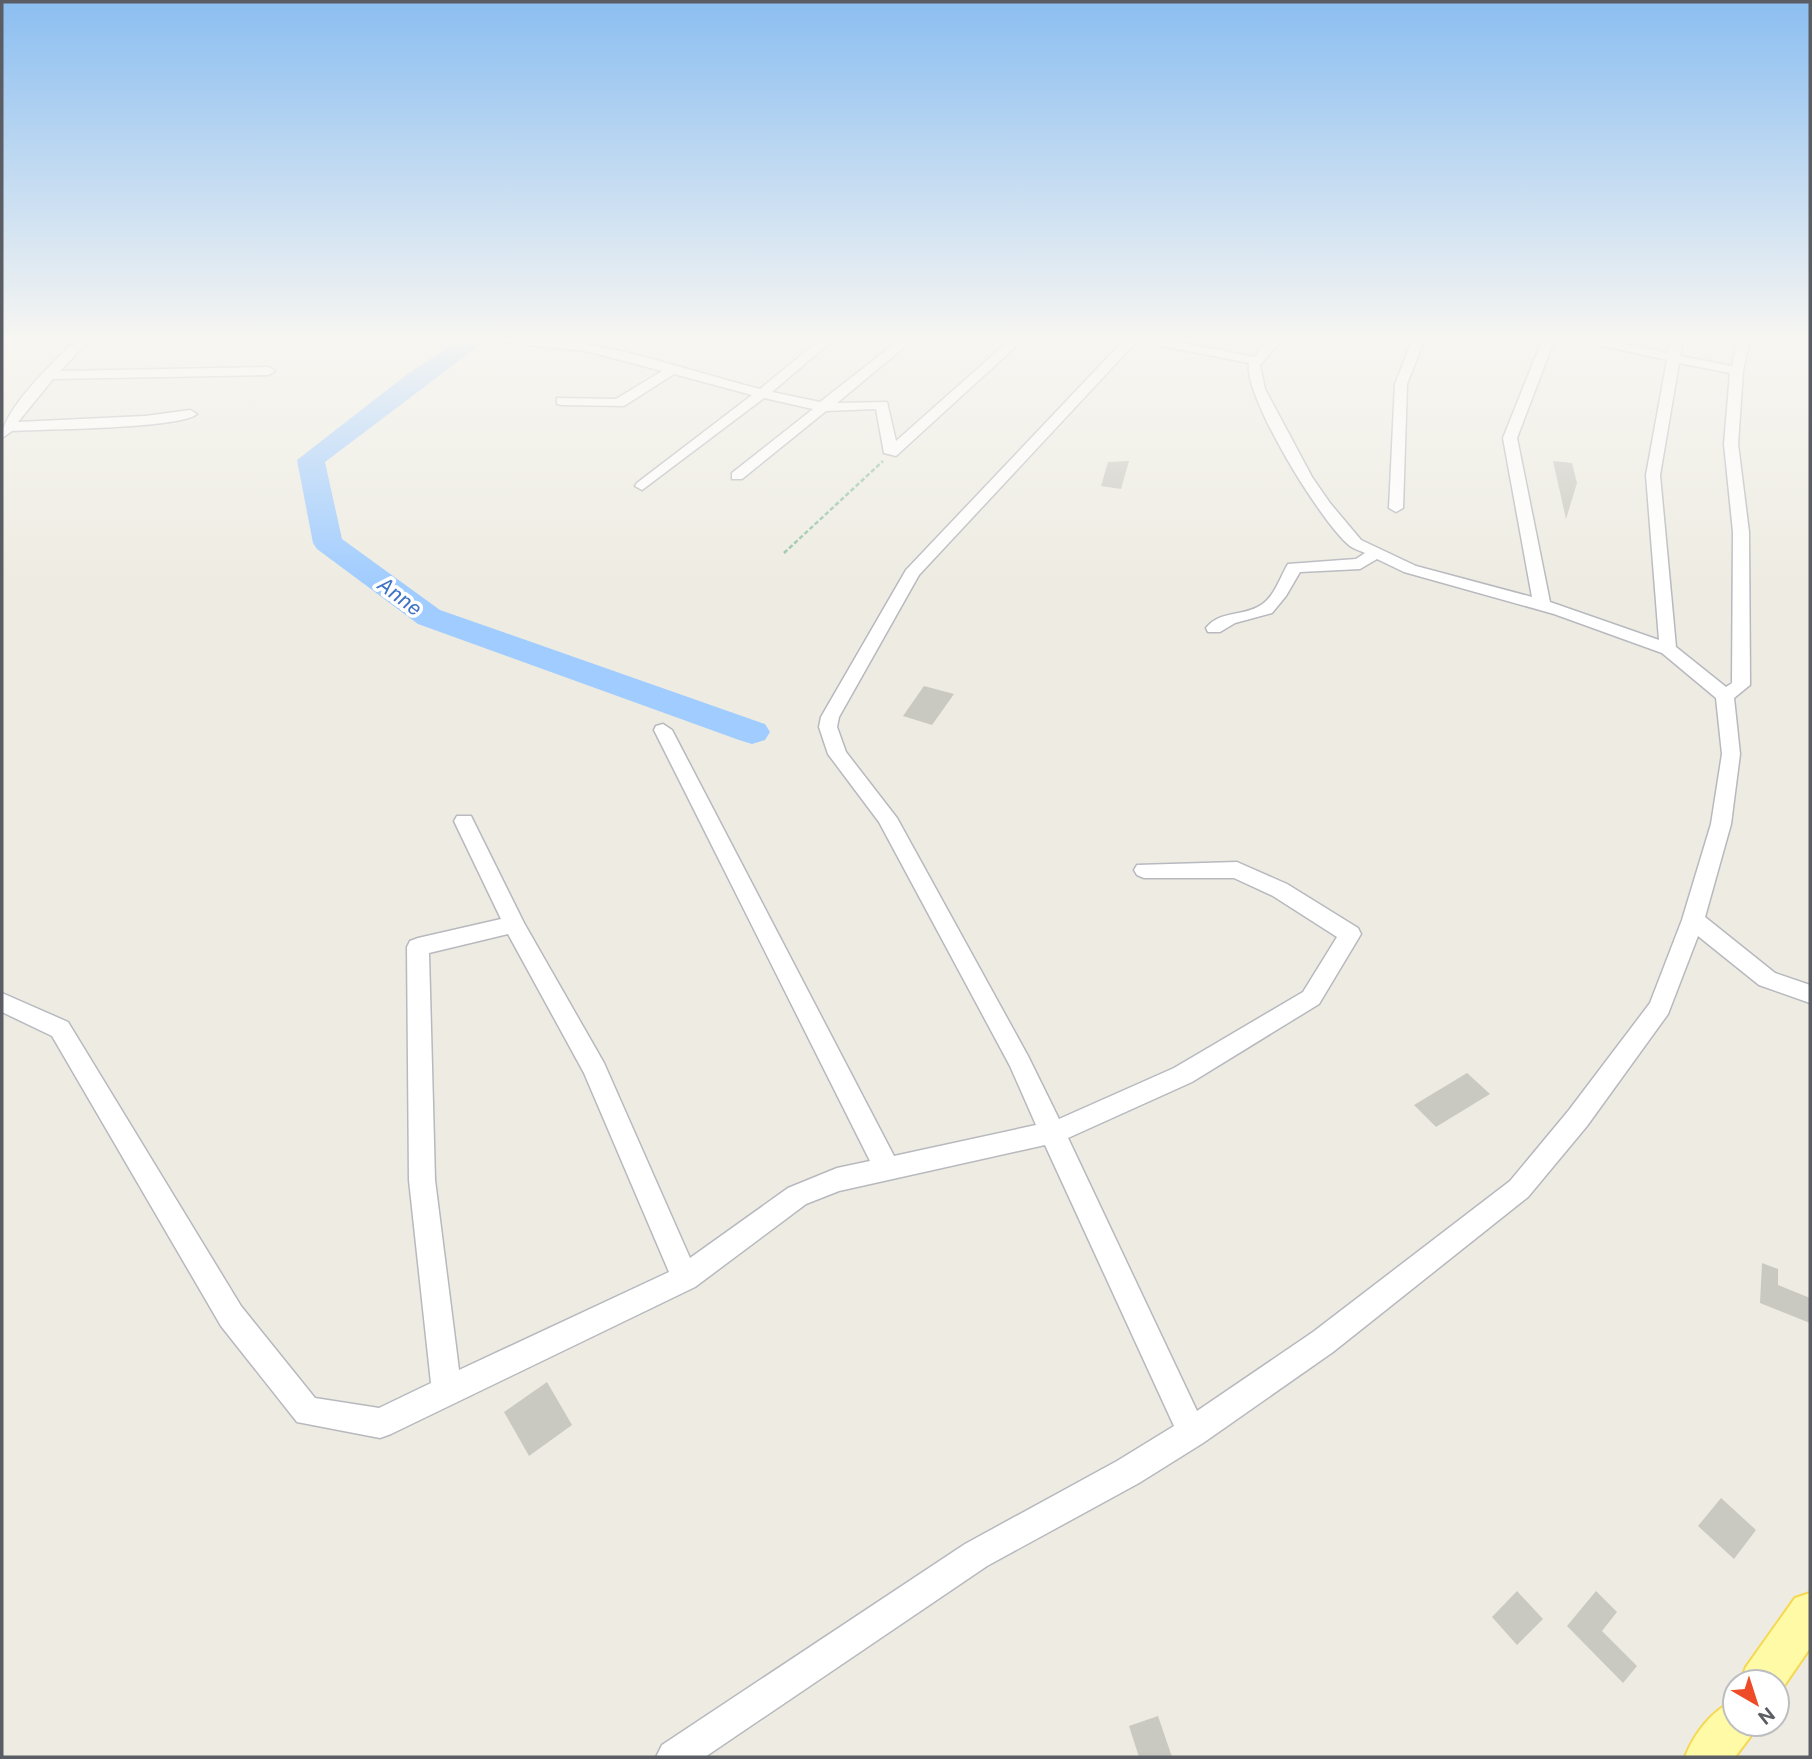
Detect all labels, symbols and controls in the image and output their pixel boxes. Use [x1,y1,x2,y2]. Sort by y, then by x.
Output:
water label: Anne [373,571,427,621]
north arrow [1721,1668,1791,1738]
text: N [1754,1703,1779,1729]

